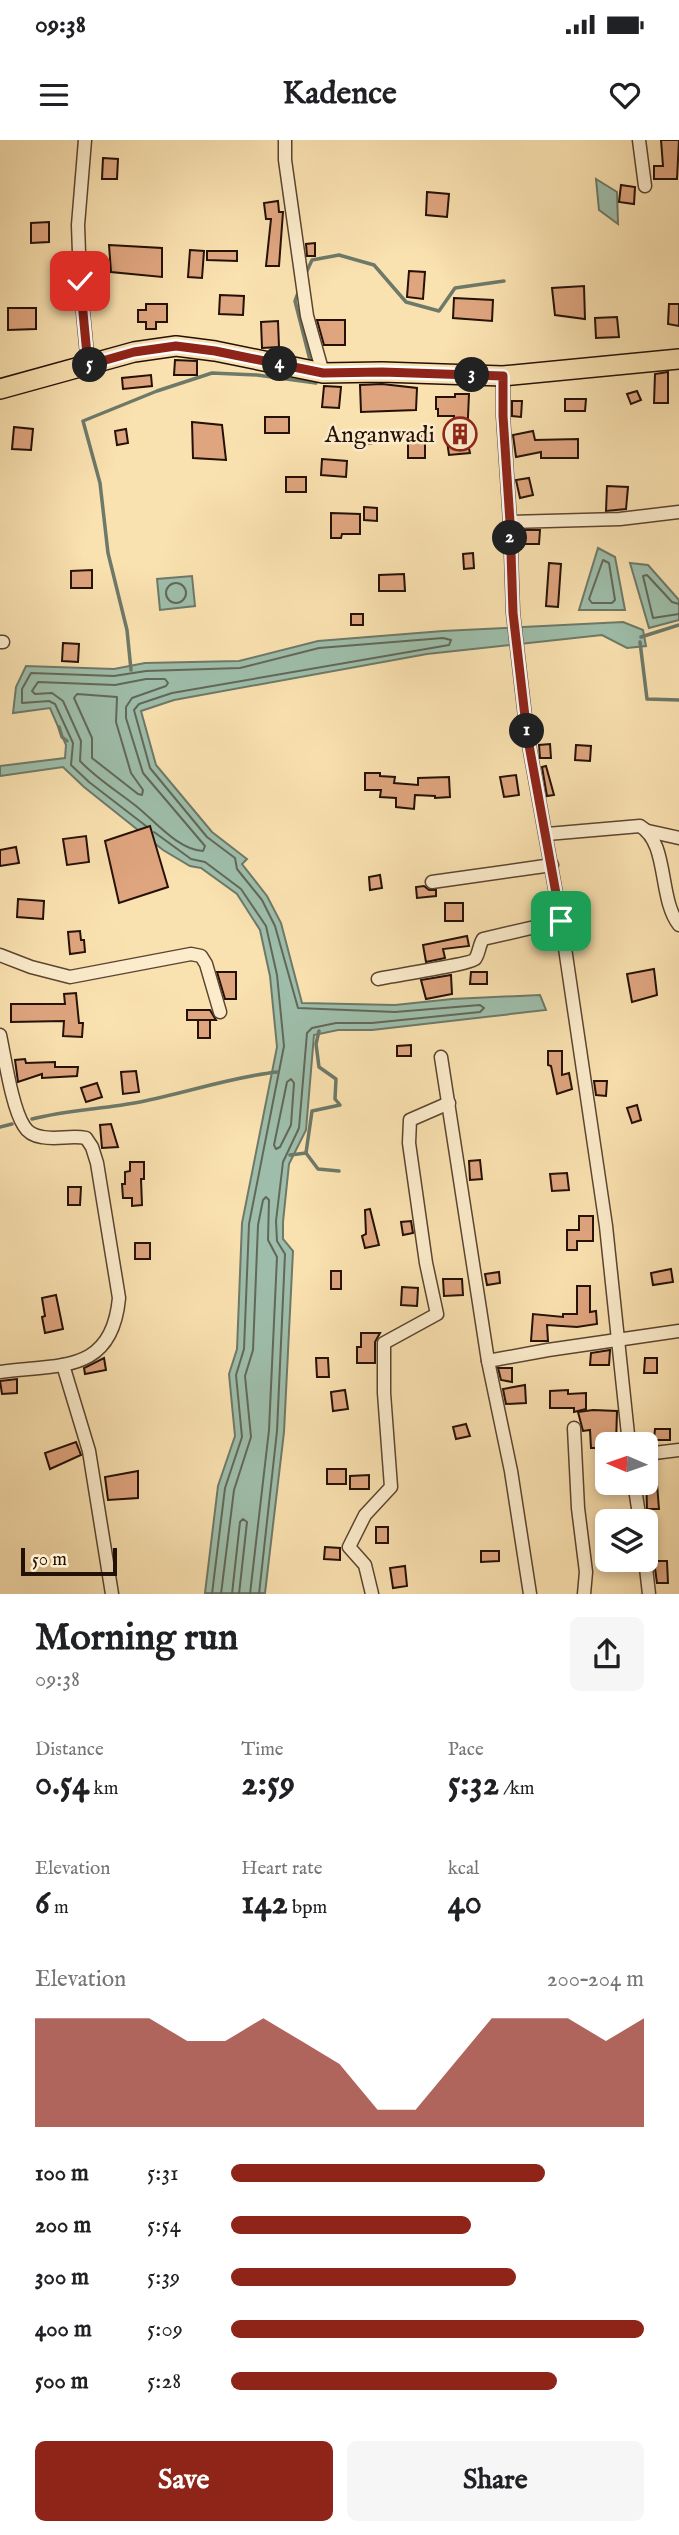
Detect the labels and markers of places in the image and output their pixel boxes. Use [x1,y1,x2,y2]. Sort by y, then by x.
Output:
pin [50,251,110,311]
pin: 4 [262,346,298,382]
pin: 5 [72,348,108,383]
pin: 3 [454,358,490,392]
building icon: Anganwadi [441,415,479,453]
place label: Anganwadi [324,420,435,451]
pin: 2 [492,520,528,556]
pin: 1 [510,714,544,748]
pin [531,891,591,951]

